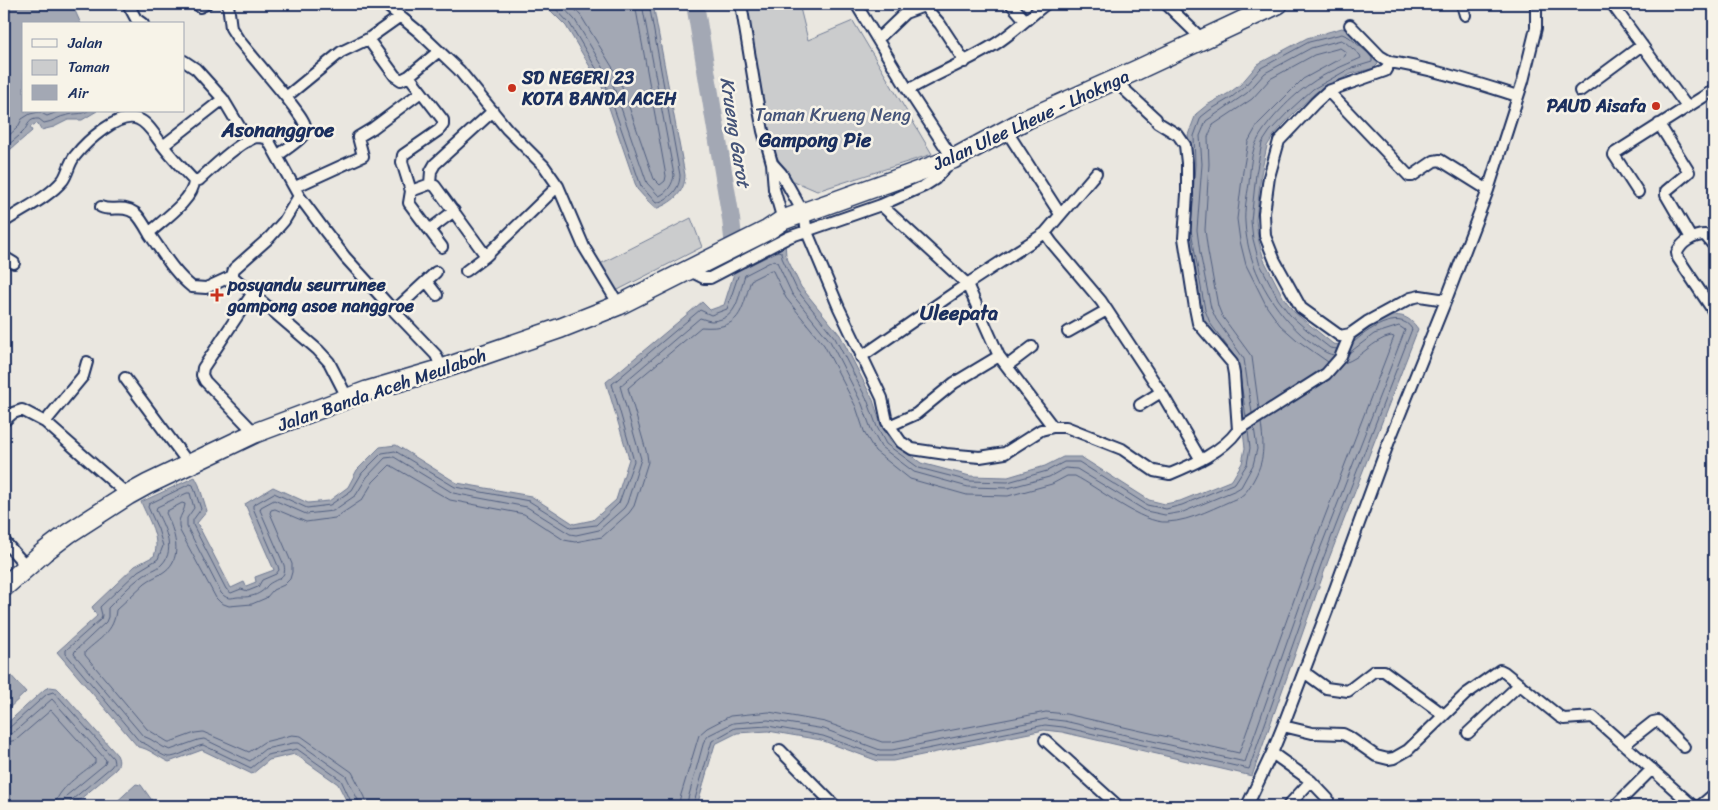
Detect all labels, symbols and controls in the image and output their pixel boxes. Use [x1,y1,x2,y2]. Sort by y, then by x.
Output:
legend [22,22,185,112]
text: Jalan [67,30,102,56]
text: Taman [68,54,110,80]
street label: Jalan Ulee Lheue - Lhoknga [927,60,1135,180]
place label: SD NEGERI 23 KOTA BANDA ACEH [521,62,677,115]
water label: Krueng Garot [711,75,761,192]
text: Air [67,80,89,106]
marker: SD NEGERI 23 KOTA BANDA ACEH [506,82,518,94]
place label: PAUD Aisafa [1547,90,1647,122]
park label: Taman Krueng Neng [755,99,911,131]
marker: PAUD Aisafa [1650,100,1662,112]
district label: Asonanggroe [221,113,335,148]
district label: Gampong Pie [758,123,872,158]
place label: posyandu seurrunee gampong asoe nanggroe [226,269,415,322]
marker: posyandu seurrunee gampong asoe nanggroe [210,288,224,302]
district label: Uleepata [920,296,998,331]
street label: Jalan Banda Aceh Meulaboh [272,339,491,441]

